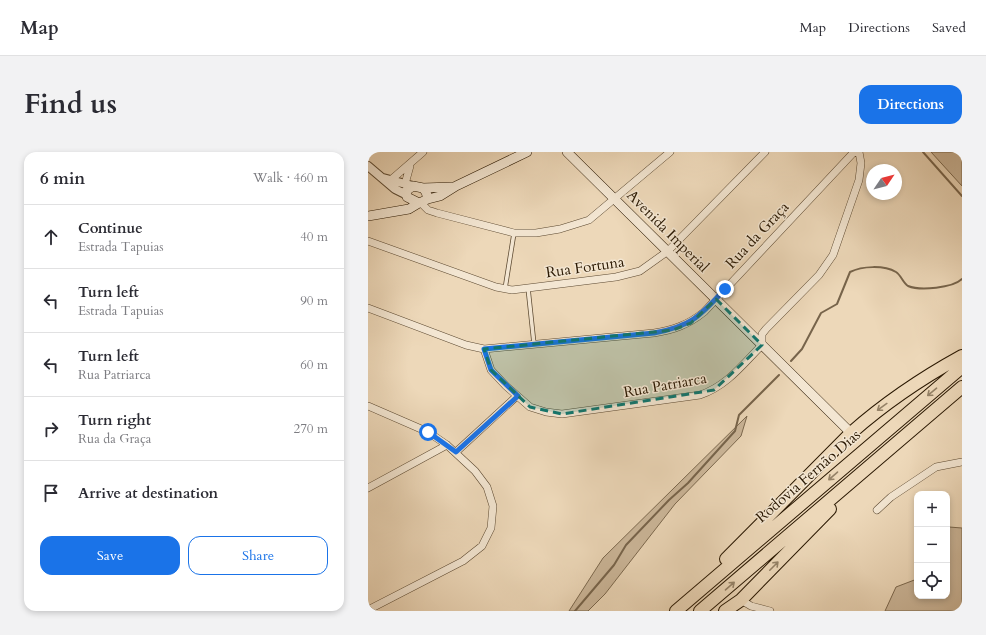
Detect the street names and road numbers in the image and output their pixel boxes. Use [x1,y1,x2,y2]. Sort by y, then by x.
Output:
street label: Avenida Imperial [622,185,714,277]
street label: Rua da Graça [721,197,794,273]
street label: Rua Fortuna [544,252,626,282]
street label: Rua Patriarca [622,368,709,402]
street label: Rodovia Fernão Dias [751,425,865,527]

